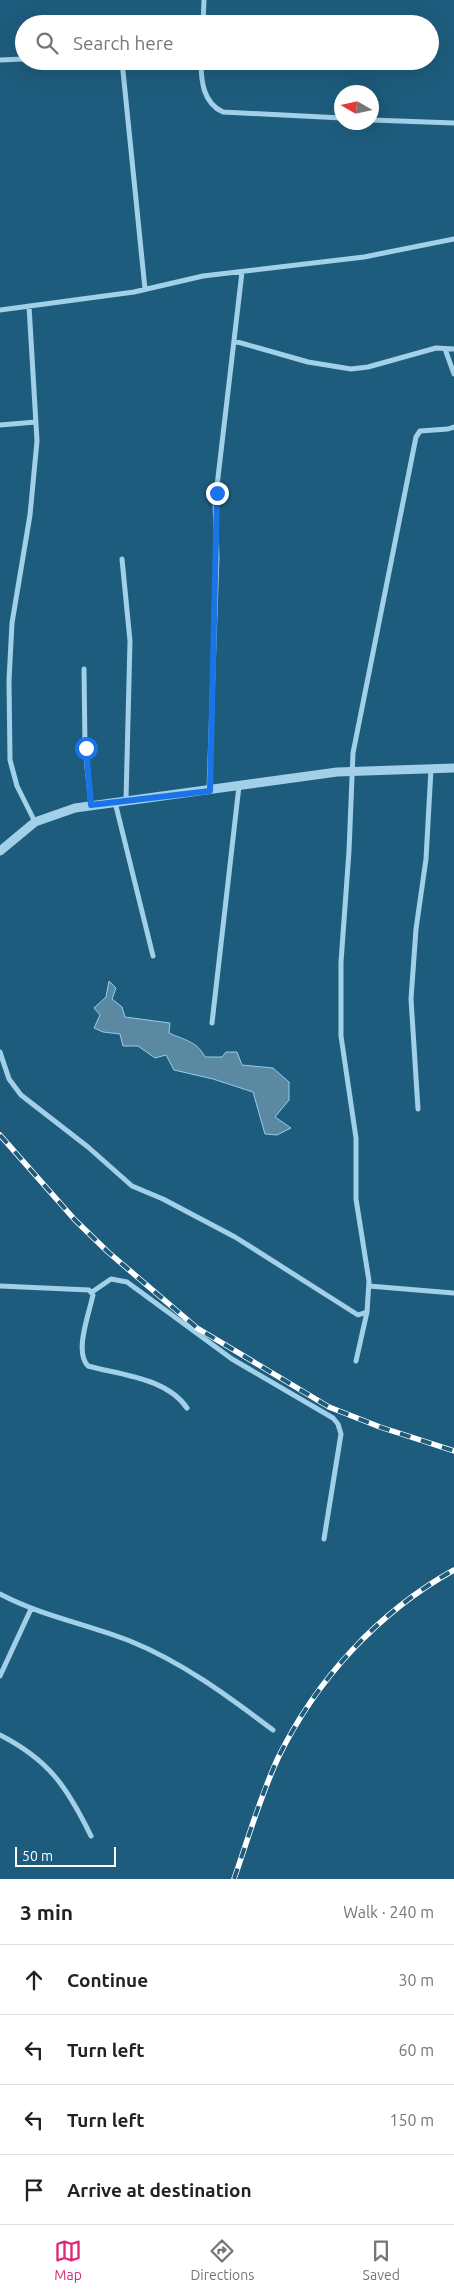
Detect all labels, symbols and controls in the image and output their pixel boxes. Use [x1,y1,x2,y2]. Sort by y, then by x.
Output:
search box [15,15,439,70]
icon: search [33,29,61,57]
text: Search here [73,32,173,54]
north arrow [334,85,379,130]
route end [206,482,229,505]
route start [75,737,98,760]
scale bar [15,1844,116,1867]
text: 50 m [22,1848,53,1864]
text: 3 min [20,1900,73,1924]
text: Walk · 240 m [343,1903,434,1921]
icon: ahead [20,1966,48,1994]
text: Continue [67,1969,148,1991]
text: 30 m [398,1971,434,1989]
icon: left [20,2036,48,2064]
text: Turn left [67,2039,145,2061]
text: 60 m [398,2041,434,2059]
icon: left [20,2106,48,2134]
text: Turn left [67,2109,145,2131]
text: 150 m [389,2111,434,2129]
icon: arrive [20,2176,48,2204]
text: Arrive at destination [67,2179,252,2201]
tab: Map [54,2237,82,2283]
tab: Directions [190,2237,254,2283]
tab: Saved [363,2237,400,2283]

